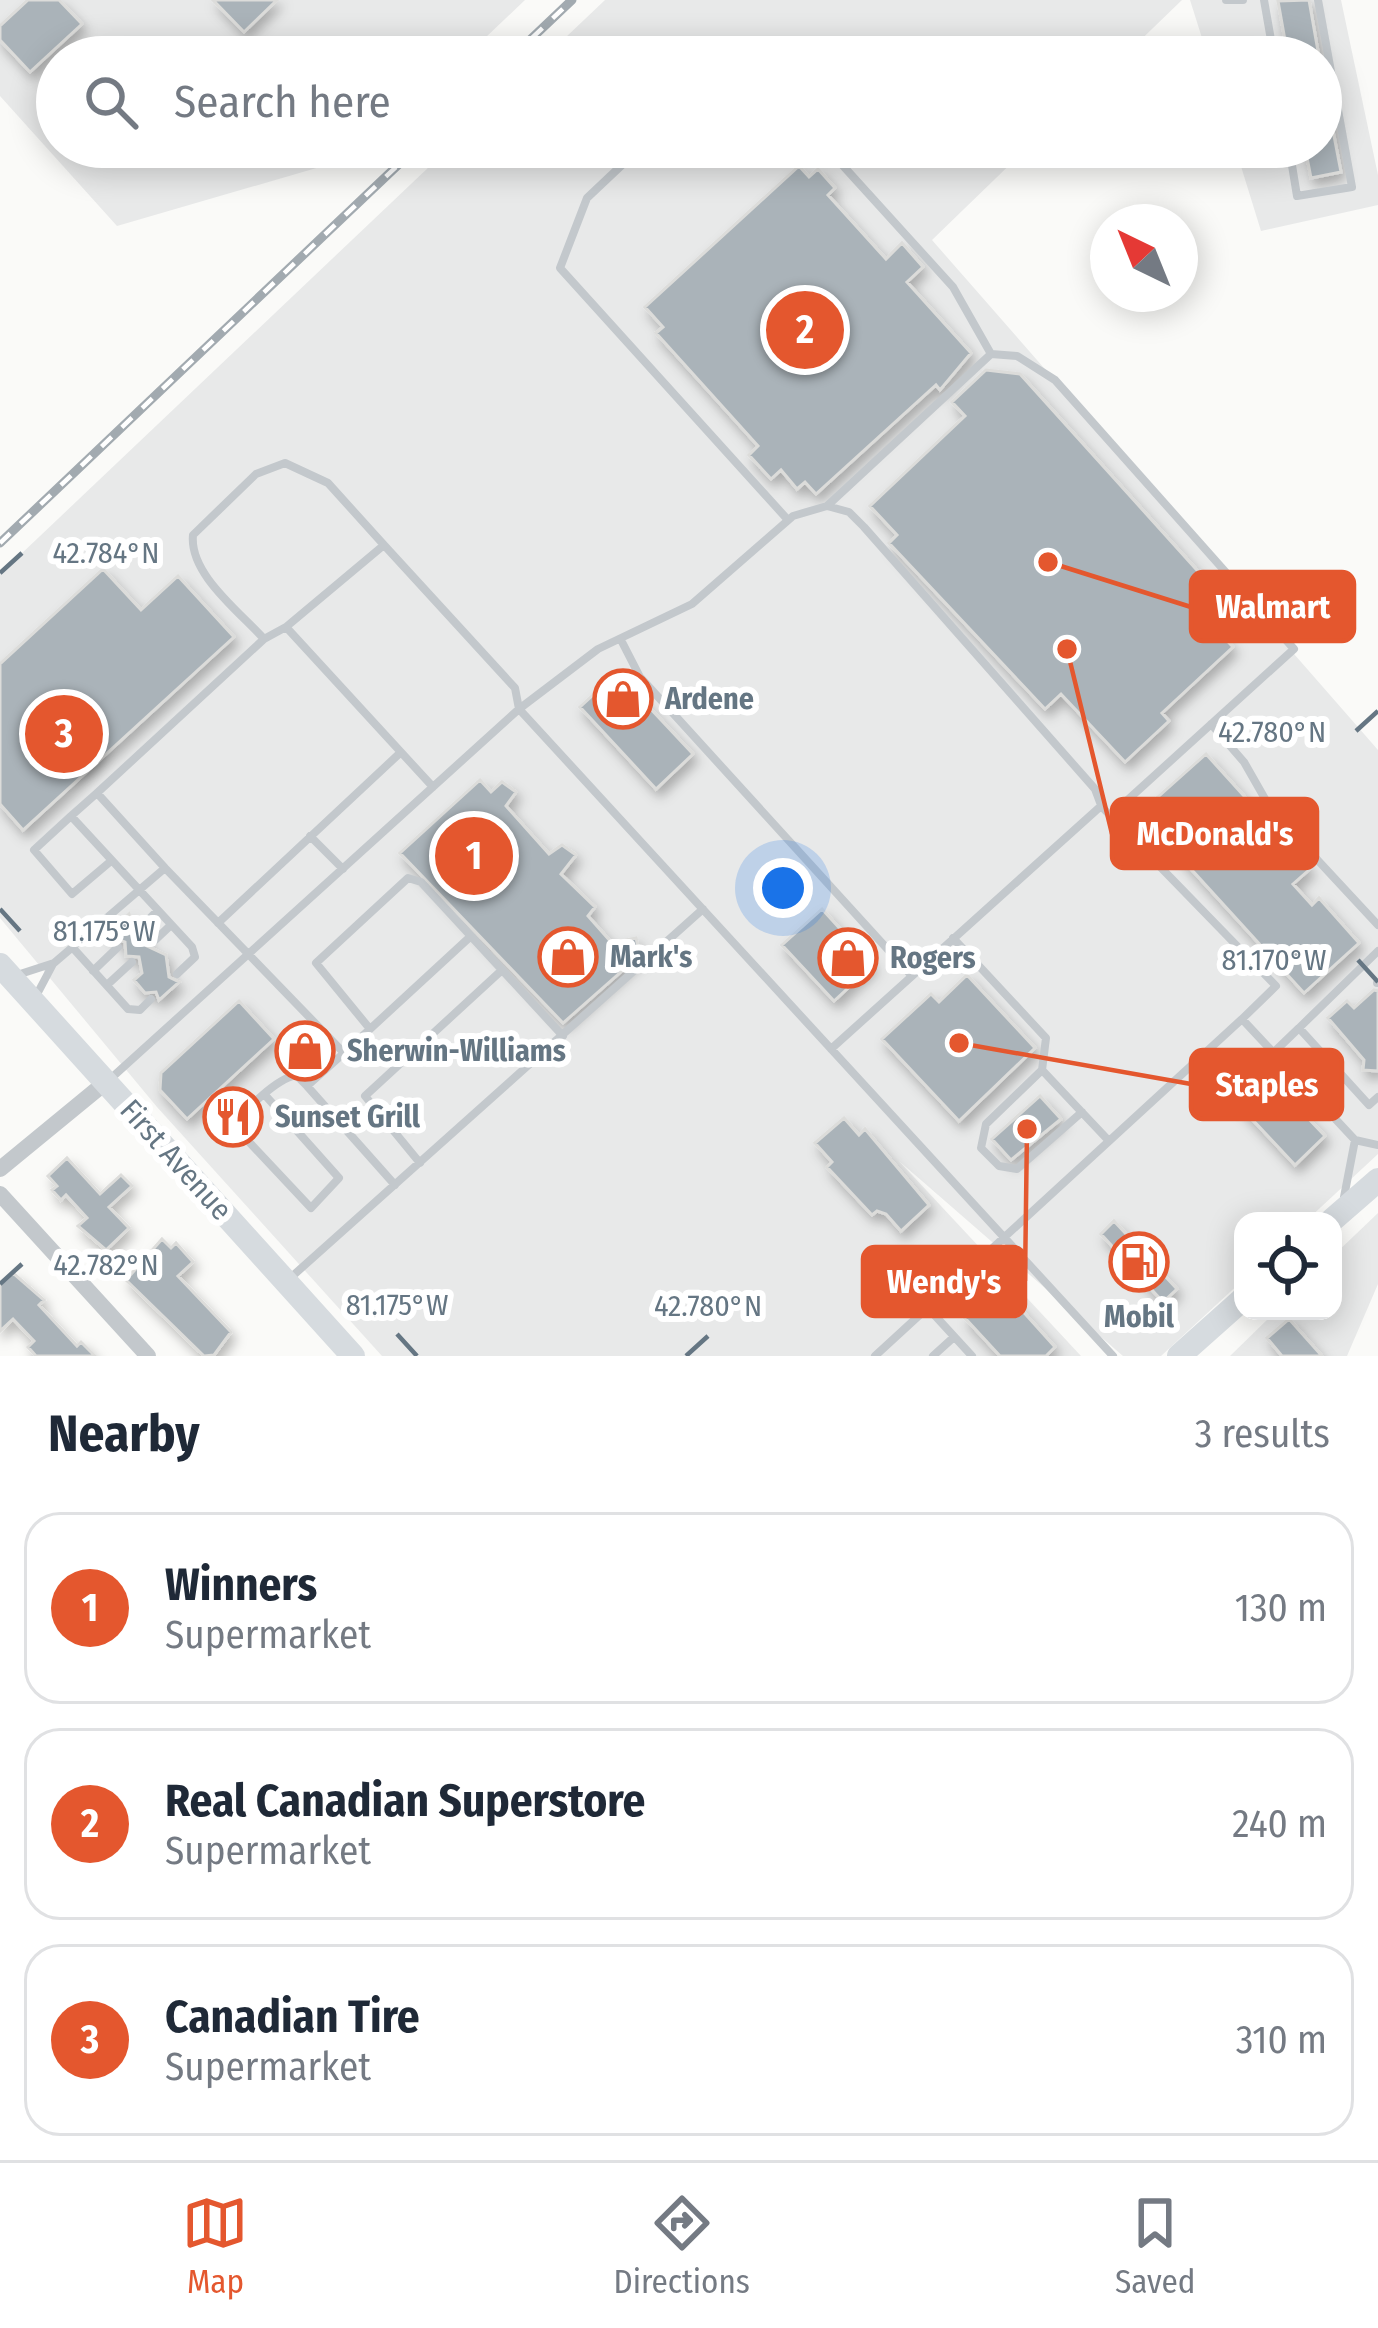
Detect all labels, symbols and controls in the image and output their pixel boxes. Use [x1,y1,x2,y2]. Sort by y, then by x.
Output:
search box [36,36,1342,168]
icon: search [78,69,144,135]
text: Search here [174,75,391,129]
north arrow [1090,204,1198,312]
pin: 2 [766,285,844,375]
text: 42.784°N [52,535,160,571]
callout: Walmart [1191,572,1354,641]
text: Walmart [1216,587,1331,627]
shop icon: Ardene [592,668,654,730]
place label: Ardene [664,681,754,717]
pin: 3 [25,689,103,779]
text: 42.780°N [1218,714,1326,750]
callout: McDonald's [1112,799,1317,868]
pin: 1 [435,811,513,901]
text: McDonald's [1136,814,1294,854]
your location [753,858,813,918]
text: 81.175°W [53,913,155,949]
shop icon: Mark's [537,926,599,988]
shop icon: Rogers [817,927,879,989]
place label: Mark's [610,939,692,975]
place label: Rogers [890,940,976,976]
text: 81.170°W [1222,942,1327,978]
shop icon: Sherwin-Williams [274,1020,336,1082]
place label: Sherwin-Williams [347,1033,566,1069]
callout: Staples [1191,1050,1342,1119]
text: Staples [1216,1065,1318,1105]
restaurant icon: Sunset Grill [202,1086,264,1148]
street label: First Avenue [113,1092,239,1228]
place label: Sunset Grill [275,1099,421,1135]
map controls [1234,1212,1342,1320]
button: locate [1234,1212,1342,1320]
fuel station icon: Mobil [1108,1231,1170,1293]
text: 42.782°N [53,1247,159,1283]
callout: Wendy's [863,1247,1025,1316]
text: Wendy's [887,1262,1001,1302]
text: 81.175°W [346,1287,448,1323]
text: 42.780°N [654,1288,762,1324]
place label: Mobil [1104,1299,1175,1335]
text: Nearby [48,1403,200,1465]
text: 3 results [1195,1411,1330,1457]
text: Winners [165,1558,317,1612]
text: 1 [82,1585,98,1631]
text: 130 m [1235,1585,1327,1631]
text: Supermarket [165,1612,371,1658]
text: Real Canadian Superstore [165,1774,645,1828]
text: 2 [81,1801,99,1847]
text: 240 m [1232,1801,1327,1847]
text: Supermarket [165,1828,371,1874]
text: Canadian Tire [165,1990,420,2044]
text: 3 [81,2017,99,2063]
text: 310 m [1236,2017,1327,2063]
text: Supermarket [165,2044,371,2090]
tab: Map [182,2190,248,2302]
tab: Directions [613,2190,750,2302]
tab: Saved [1115,2190,1195,2302]

